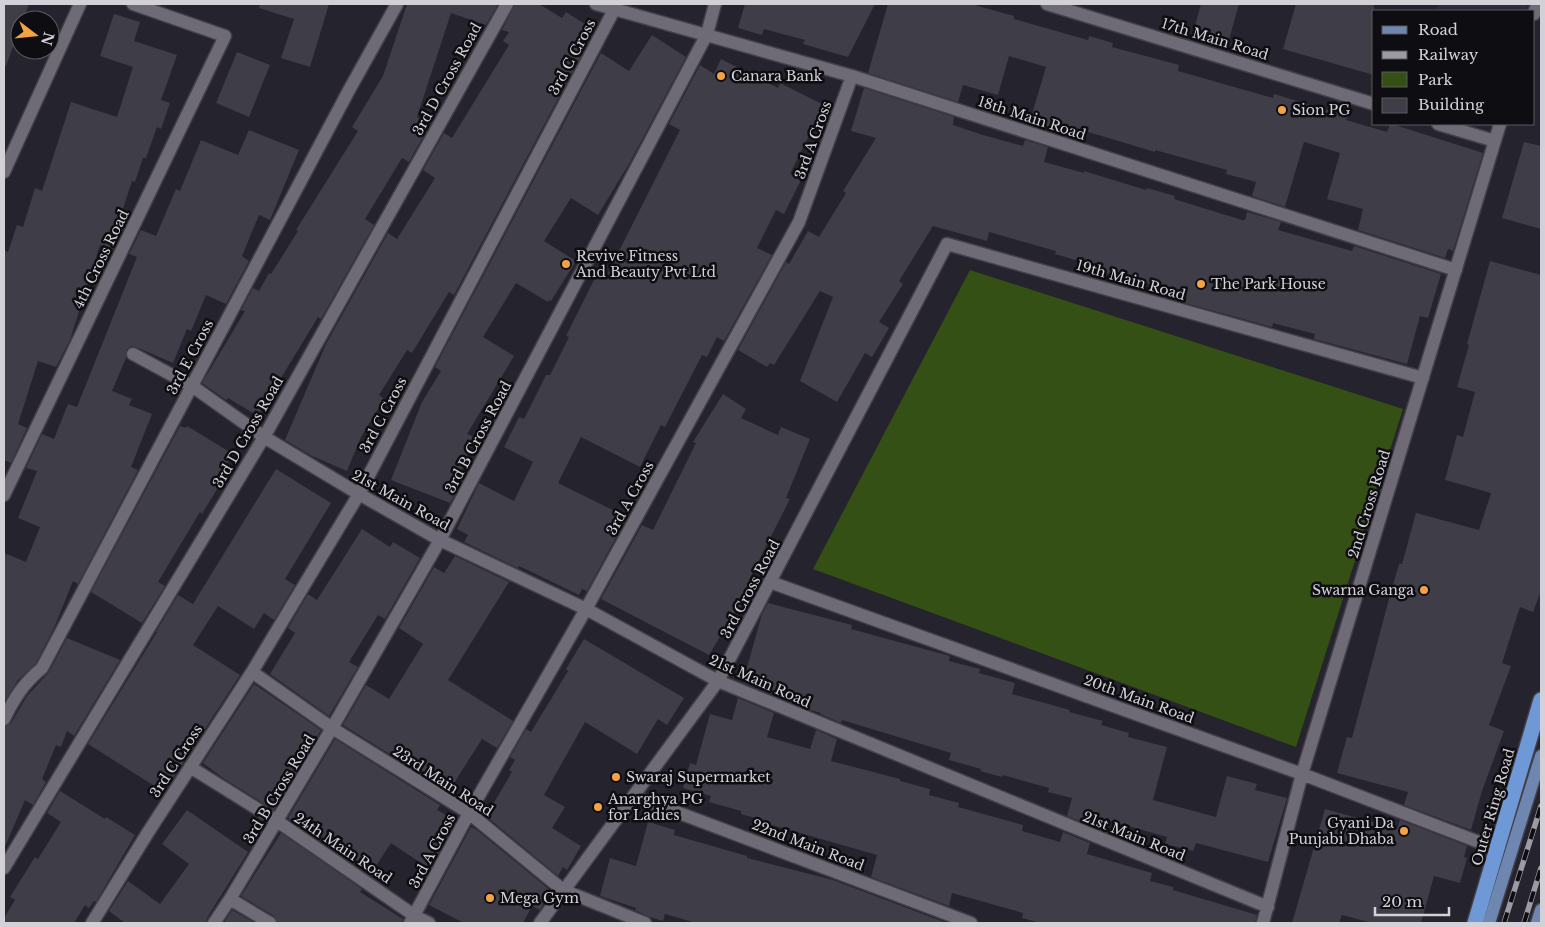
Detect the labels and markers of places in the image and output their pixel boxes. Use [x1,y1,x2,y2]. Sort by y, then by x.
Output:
place label: Canara Bank [731,67,823,85]
marker: Canara Bank [715,70,727,82]
place label: Sion PG [1292,101,1350,119]
marker: Sion PG [1276,104,1288,116]
place label: Revive Fitness And Beauty Pvt Ltd [575,247,717,281]
marker: Revive Fitness And Beauty Pvt Ltd [560,258,572,270]
place label: The Park House [1211,275,1326,293]
marker: The Park House [1195,278,1207,290]
place label: Swarna Ganga [1312,581,1414,599]
marker: Swarna Ganga [1418,584,1430,596]
place label: Swaraj Supermarket [626,768,771,786]
marker: Swaraj Supermarket [610,771,622,783]
place label: Anarghya PG for Ladies [607,790,703,824]
marker: Anarghya PG for Ladies [592,801,604,813]
place label: Gyani Da Punjabi Dhaba [1289,814,1394,848]
marker: Gyani Da Punjabi Dhaba [1398,825,1410,837]
place label: Mega Gym [500,889,579,907]
marker: Mega Gym [484,892,496,904]

